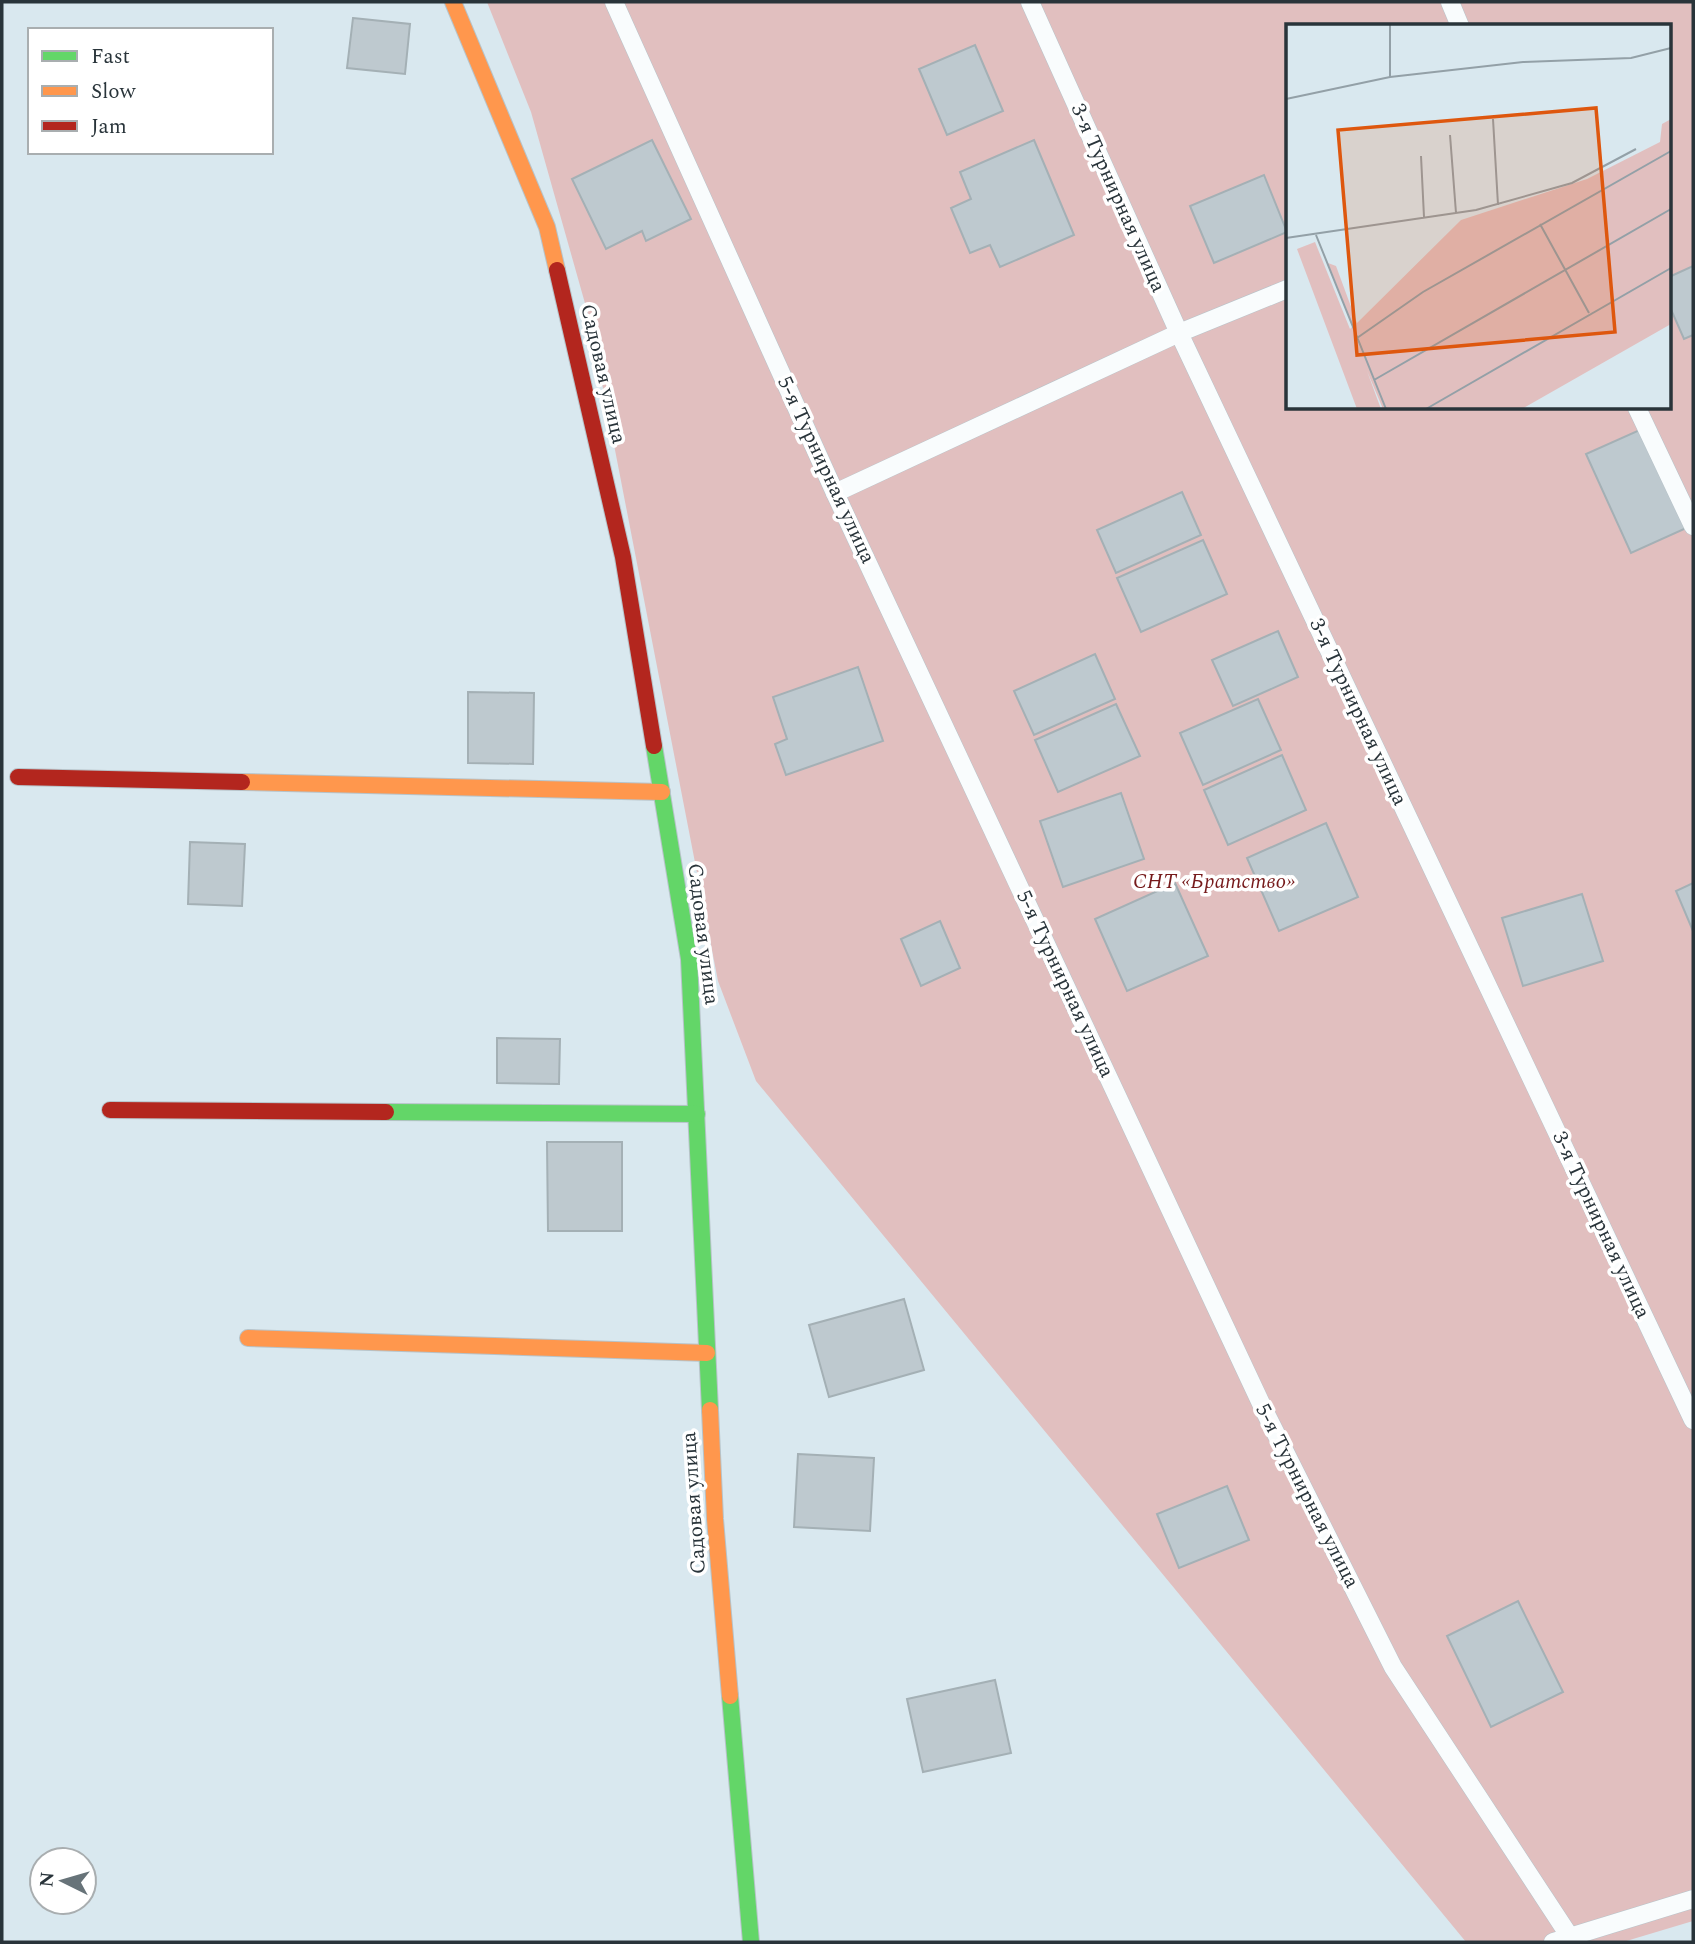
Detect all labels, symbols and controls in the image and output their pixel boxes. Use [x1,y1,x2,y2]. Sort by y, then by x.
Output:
inset map [1286,24,1670,410]
legend [28,28,273,154]
text: Fast [91,41,130,73]
text: Slow [91,76,137,108]
street label: 3-я Турнирная улица [1062,98,1174,298]
text: Jam [91,111,127,143]
street label: Садовая улица [571,301,635,448]
street label: 5-я Турнирная улица [768,371,884,570]
street label: 3-я Турнирная улица [1300,613,1416,812]
street label: Садовая улица [678,861,728,1007]
park label: СНТ «Братство» [1133,866,1295,898]
street label: 5-я Турнирная улица [1007,885,1123,1084]
street label: 3-я Турнирная улица [1543,1126,1659,1325]
street label: 5-я Турнирная улица [1246,1398,1368,1595]
street label: Садовая улица [673,1430,715,1575]
north arrow [28,1846,98,1916]
text: N [32,1871,63,1889]

